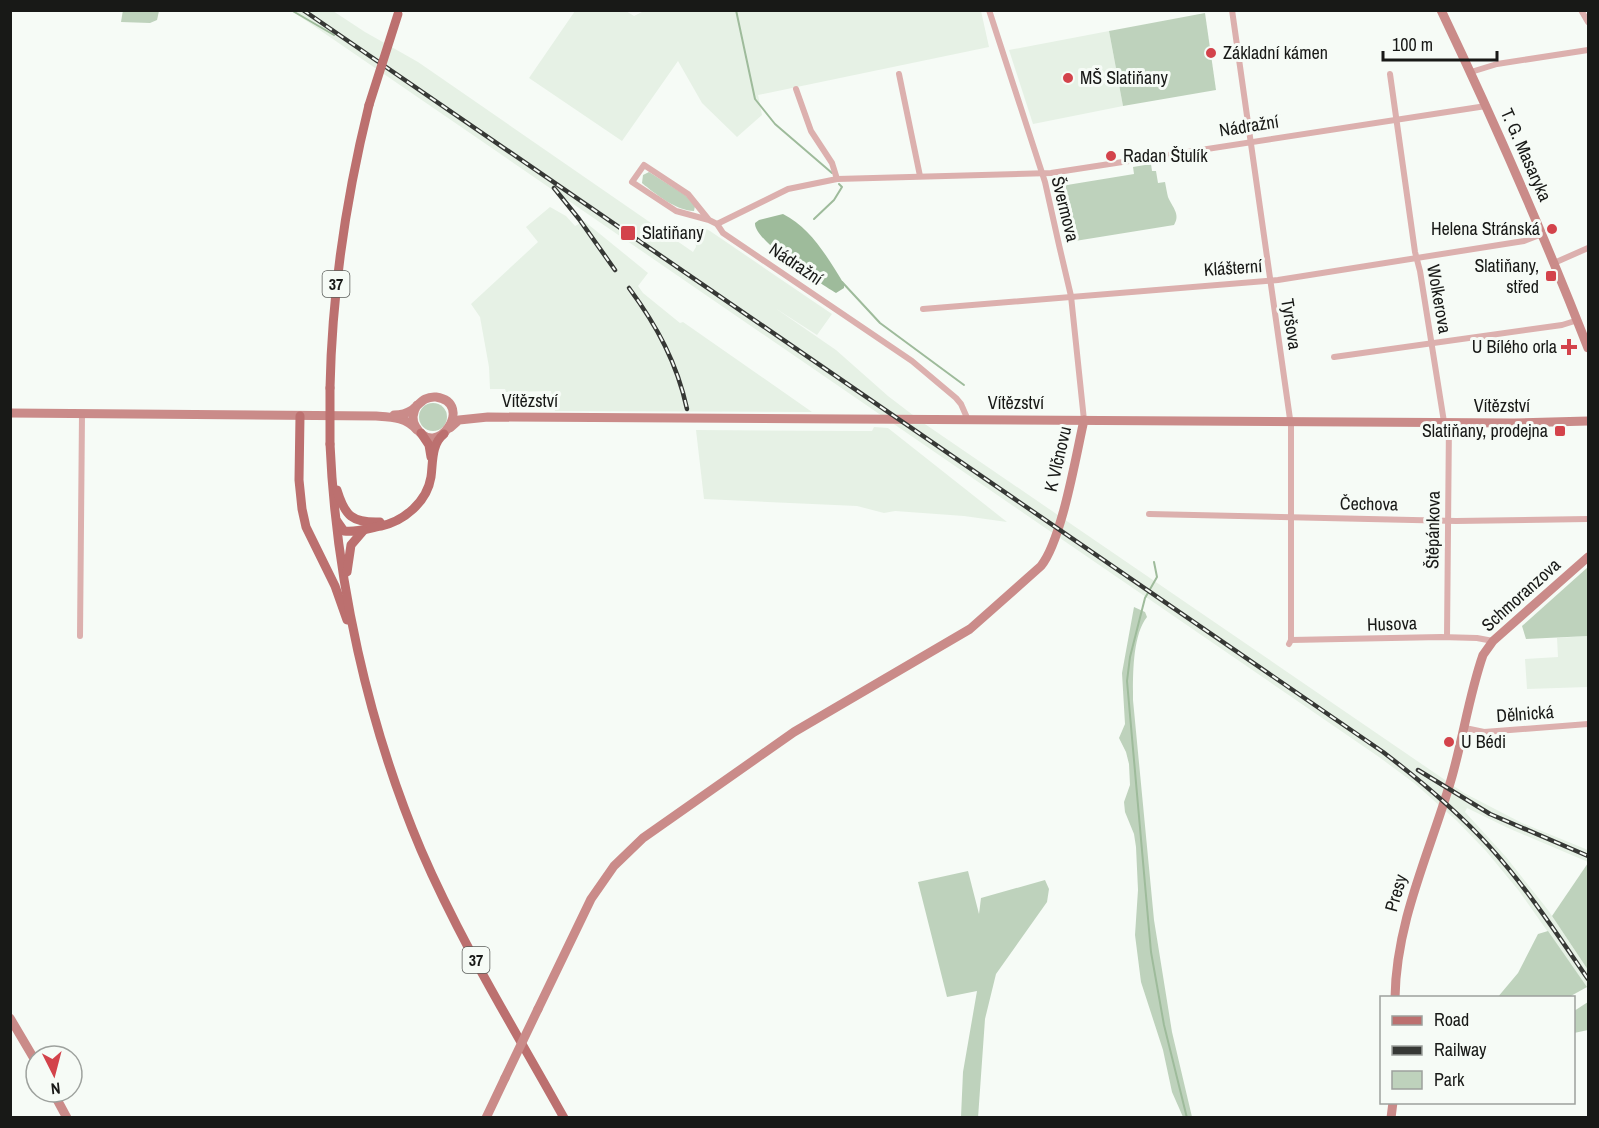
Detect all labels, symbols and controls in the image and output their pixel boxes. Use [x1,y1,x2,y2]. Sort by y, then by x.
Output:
scale bar [1383,24,1497,62]
text: 100 m [1392,32,1433,57]
place label: Základní kámen [1223,40,1328,65]
marker: Základní kámen [1204,46,1218,60]
place label: MŠ Slatiňany [1080,65,1168,90]
marker: MŠ Slatiňany [1061,71,1075,85]
street label: T. G. Masaryka [1495,104,1558,205]
street label: Nádražní [1217,108,1281,143]
place label: Radan Štulík [1123,143,1208,168]
marker: Radan Štulík [1104,149,1118,163]
street label: Švermova [1045,174,1086,244]
place label: Helena Stránská [1431,216,1540,241]
place label: Slatiňany [642,220,704,245]
marker: Helena Stránská [1545,222,1559,236]
marker: Slatiňany [619,224,637,242]
street label: Nádražní [764,236,829,291]
street label: Klášterní [1203,253,1264,282]
place label: Slatiňany, střed [1474,253,1539,299]
street label: Wolkerova [1421,263,1458,335]
marker: Slatiňany, střed [1544,269,1558,283]
road number: 37 [322,271,350,297]
street label: Tyršova [1275,296,1308,351]
place label: U Bílého orla [1472,334,1557,359]
marker: U Bílého orla [1562,340,1576,354]
street label: Vítězství [502,388,559,413]
street label: Vítězství [988,390,1045,415]
street label: Vítězství [1474,393,1531,418]
place label: Slatiňany, prodejna [1422,418,1548,443]
street label: K Vlčnovu [1038,424,1077,494]
marker: Slatiňany, prodejna [1553,424,1567,438]
street label: Čechova [1340,490,1398,517]
street label: Štěpánkova [1419,491,1446,569]
street label: Schmoranzova [1476,552,1566,637]
street label: Husova [1367,610,1417,637]
street label: Dělnická [1495,699,1554,728]
place label: U Bédi [1461,729,1506,754]
marker: U Bédi [1442,735,1456,749]
street label: Presy [1378,871,1413,914]
road number: 37 [462,947,490,973]
legend [1380,996,1575,1104]
text: Road [1434,1007,1469,1032]
text: Railway [1434,1037,1487,1062]
north arrow [24,1044,84,1104]
text: Park [1434,1067,1465,1092]
text: N [50,1077,61,1100]

